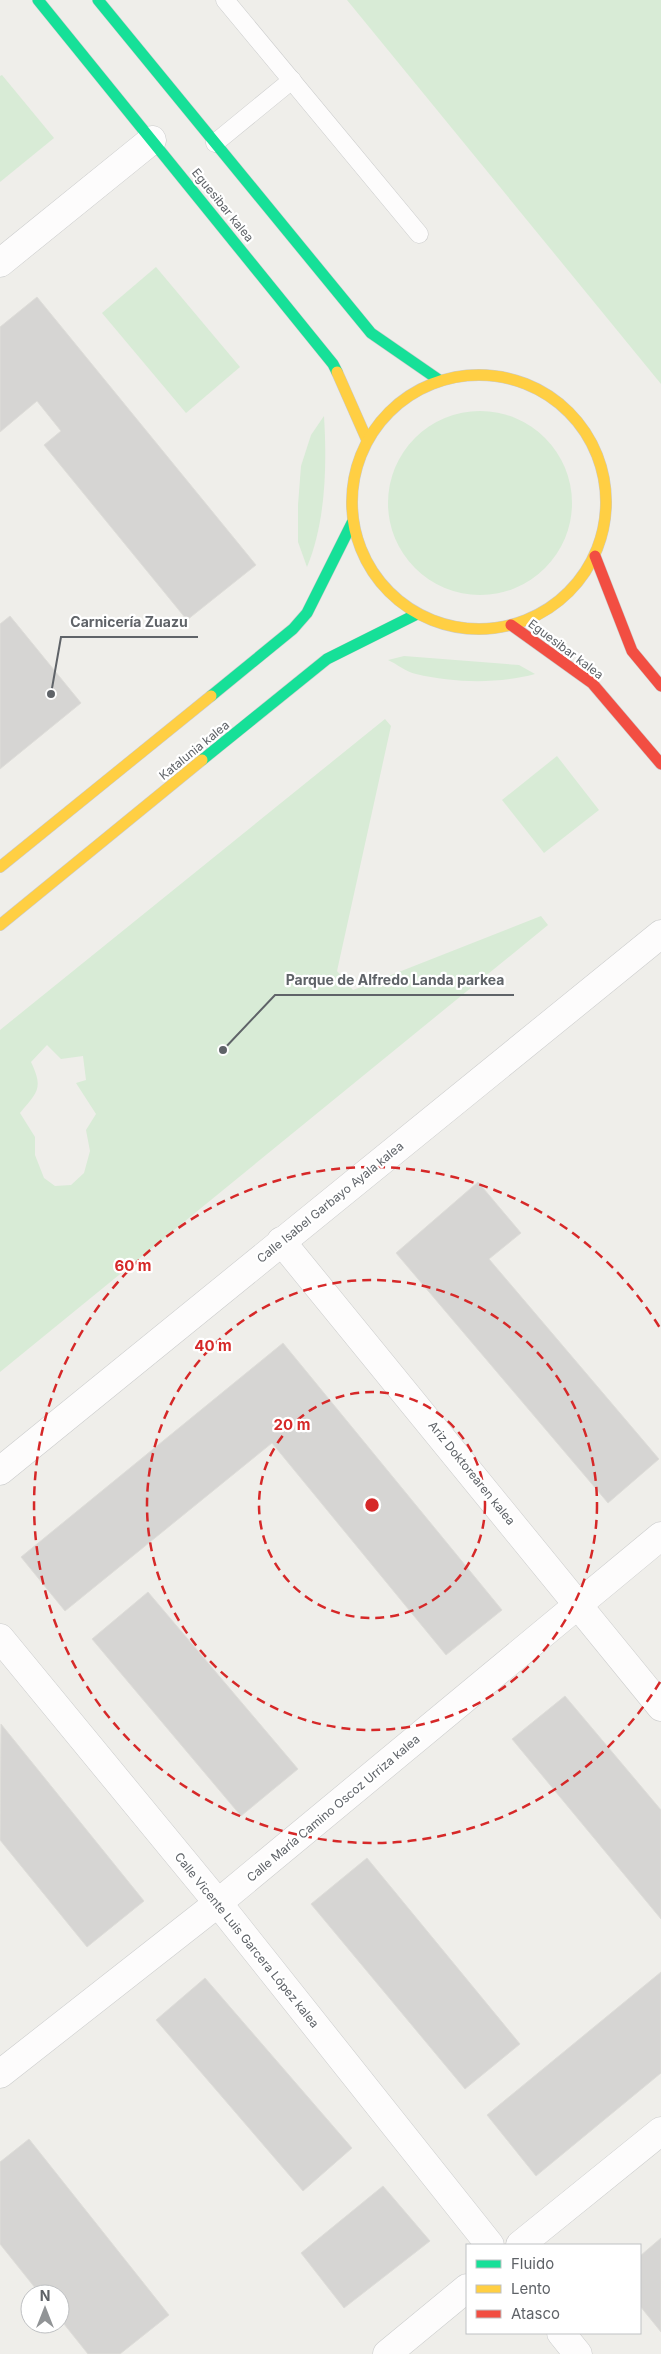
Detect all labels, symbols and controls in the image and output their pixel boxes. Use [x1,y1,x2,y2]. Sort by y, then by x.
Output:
street label: Eguesibar kalea [189,165,257,245]
callout: Carnicería Zuazu [61,608,198,637]
text: Carnicería Zuazu [70,613,188,630]
street label: Eguesibar kalea [526,616,606,682]
street label: Katalunia kalea [156,717,232,783]
callout: Parque de Alfredo Landa parkea [275,966,514,995]
text: Parque de Alfredo Landa parkea [286,971,504,988]
street label: Calle Isabel Garbayo Ayala kalea [254,1138,406,1266]
text: 60 m [114,1256,152,1275]
text: 40 m [194,1336,232,1355]
text: 20 m [274,1415,310,1434]
street label: Ariz Doktorearen kalea [425,1418,519,1528]
centre of rings [363,1496,381,1514]
street label: Calle María Camino Oscoz Urriza kalea [244,1731,422,1885]
street label: Calle Vicente Luis Garcera López kalea [172,1849,322,2031]
legend [466,2244,641,2334]
text: Fluido [511,2254,554,2273]
text: Lento [511,2279,551,2298]
north arrow [20,2284,70,2334]
text: N [40,2287,50,2304]
text: Atasco [511,2304,560,2323]

